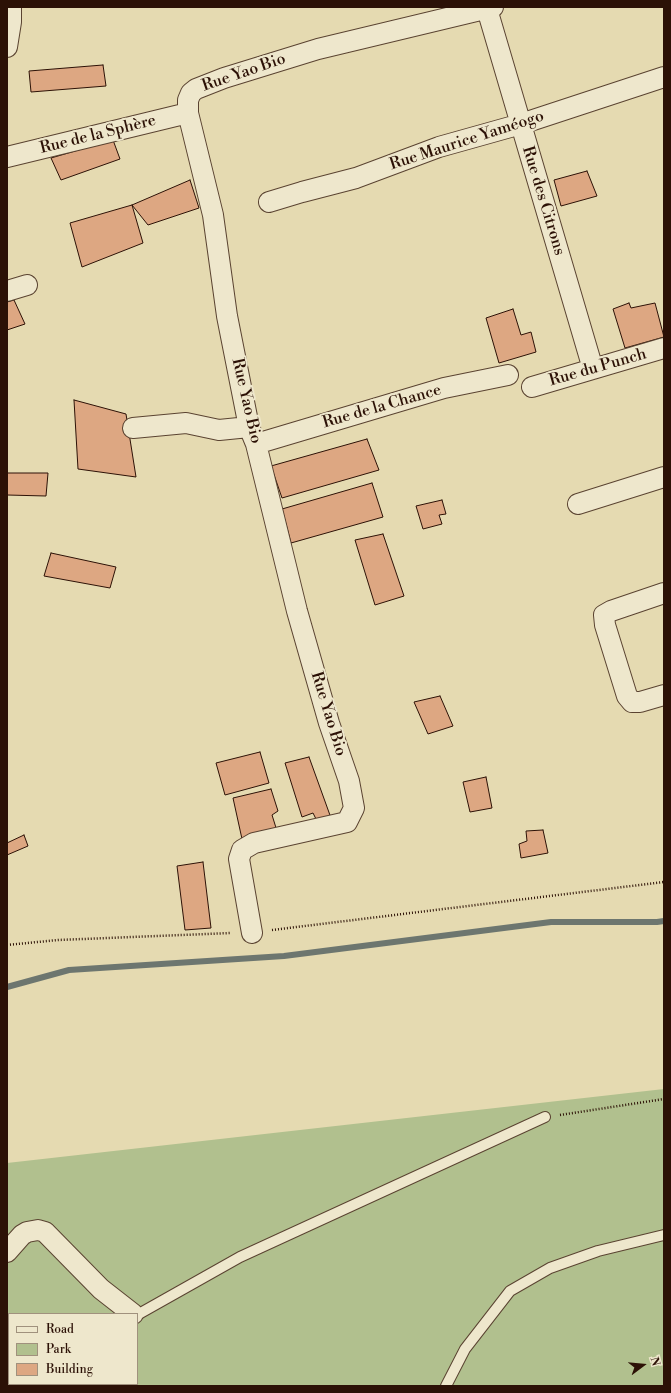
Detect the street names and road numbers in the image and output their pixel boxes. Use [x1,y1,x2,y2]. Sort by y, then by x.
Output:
street label: Rue Yao Bio [200,50,288,96]
street label: Rue Maurice Yaméogo [387,107,547,175]
street label: Rue de la Sphère [38,111,158,159]
street label: Rue des Citrons [517,144,569,258]
street label: Rue du Punch [547,345,649,391]
street label: Rue Yao Bio [227,356,265,446]
street label: Rue de la Chance [320,381,444,433]
street label: Rue Yao Bio [306,670,350,758]

